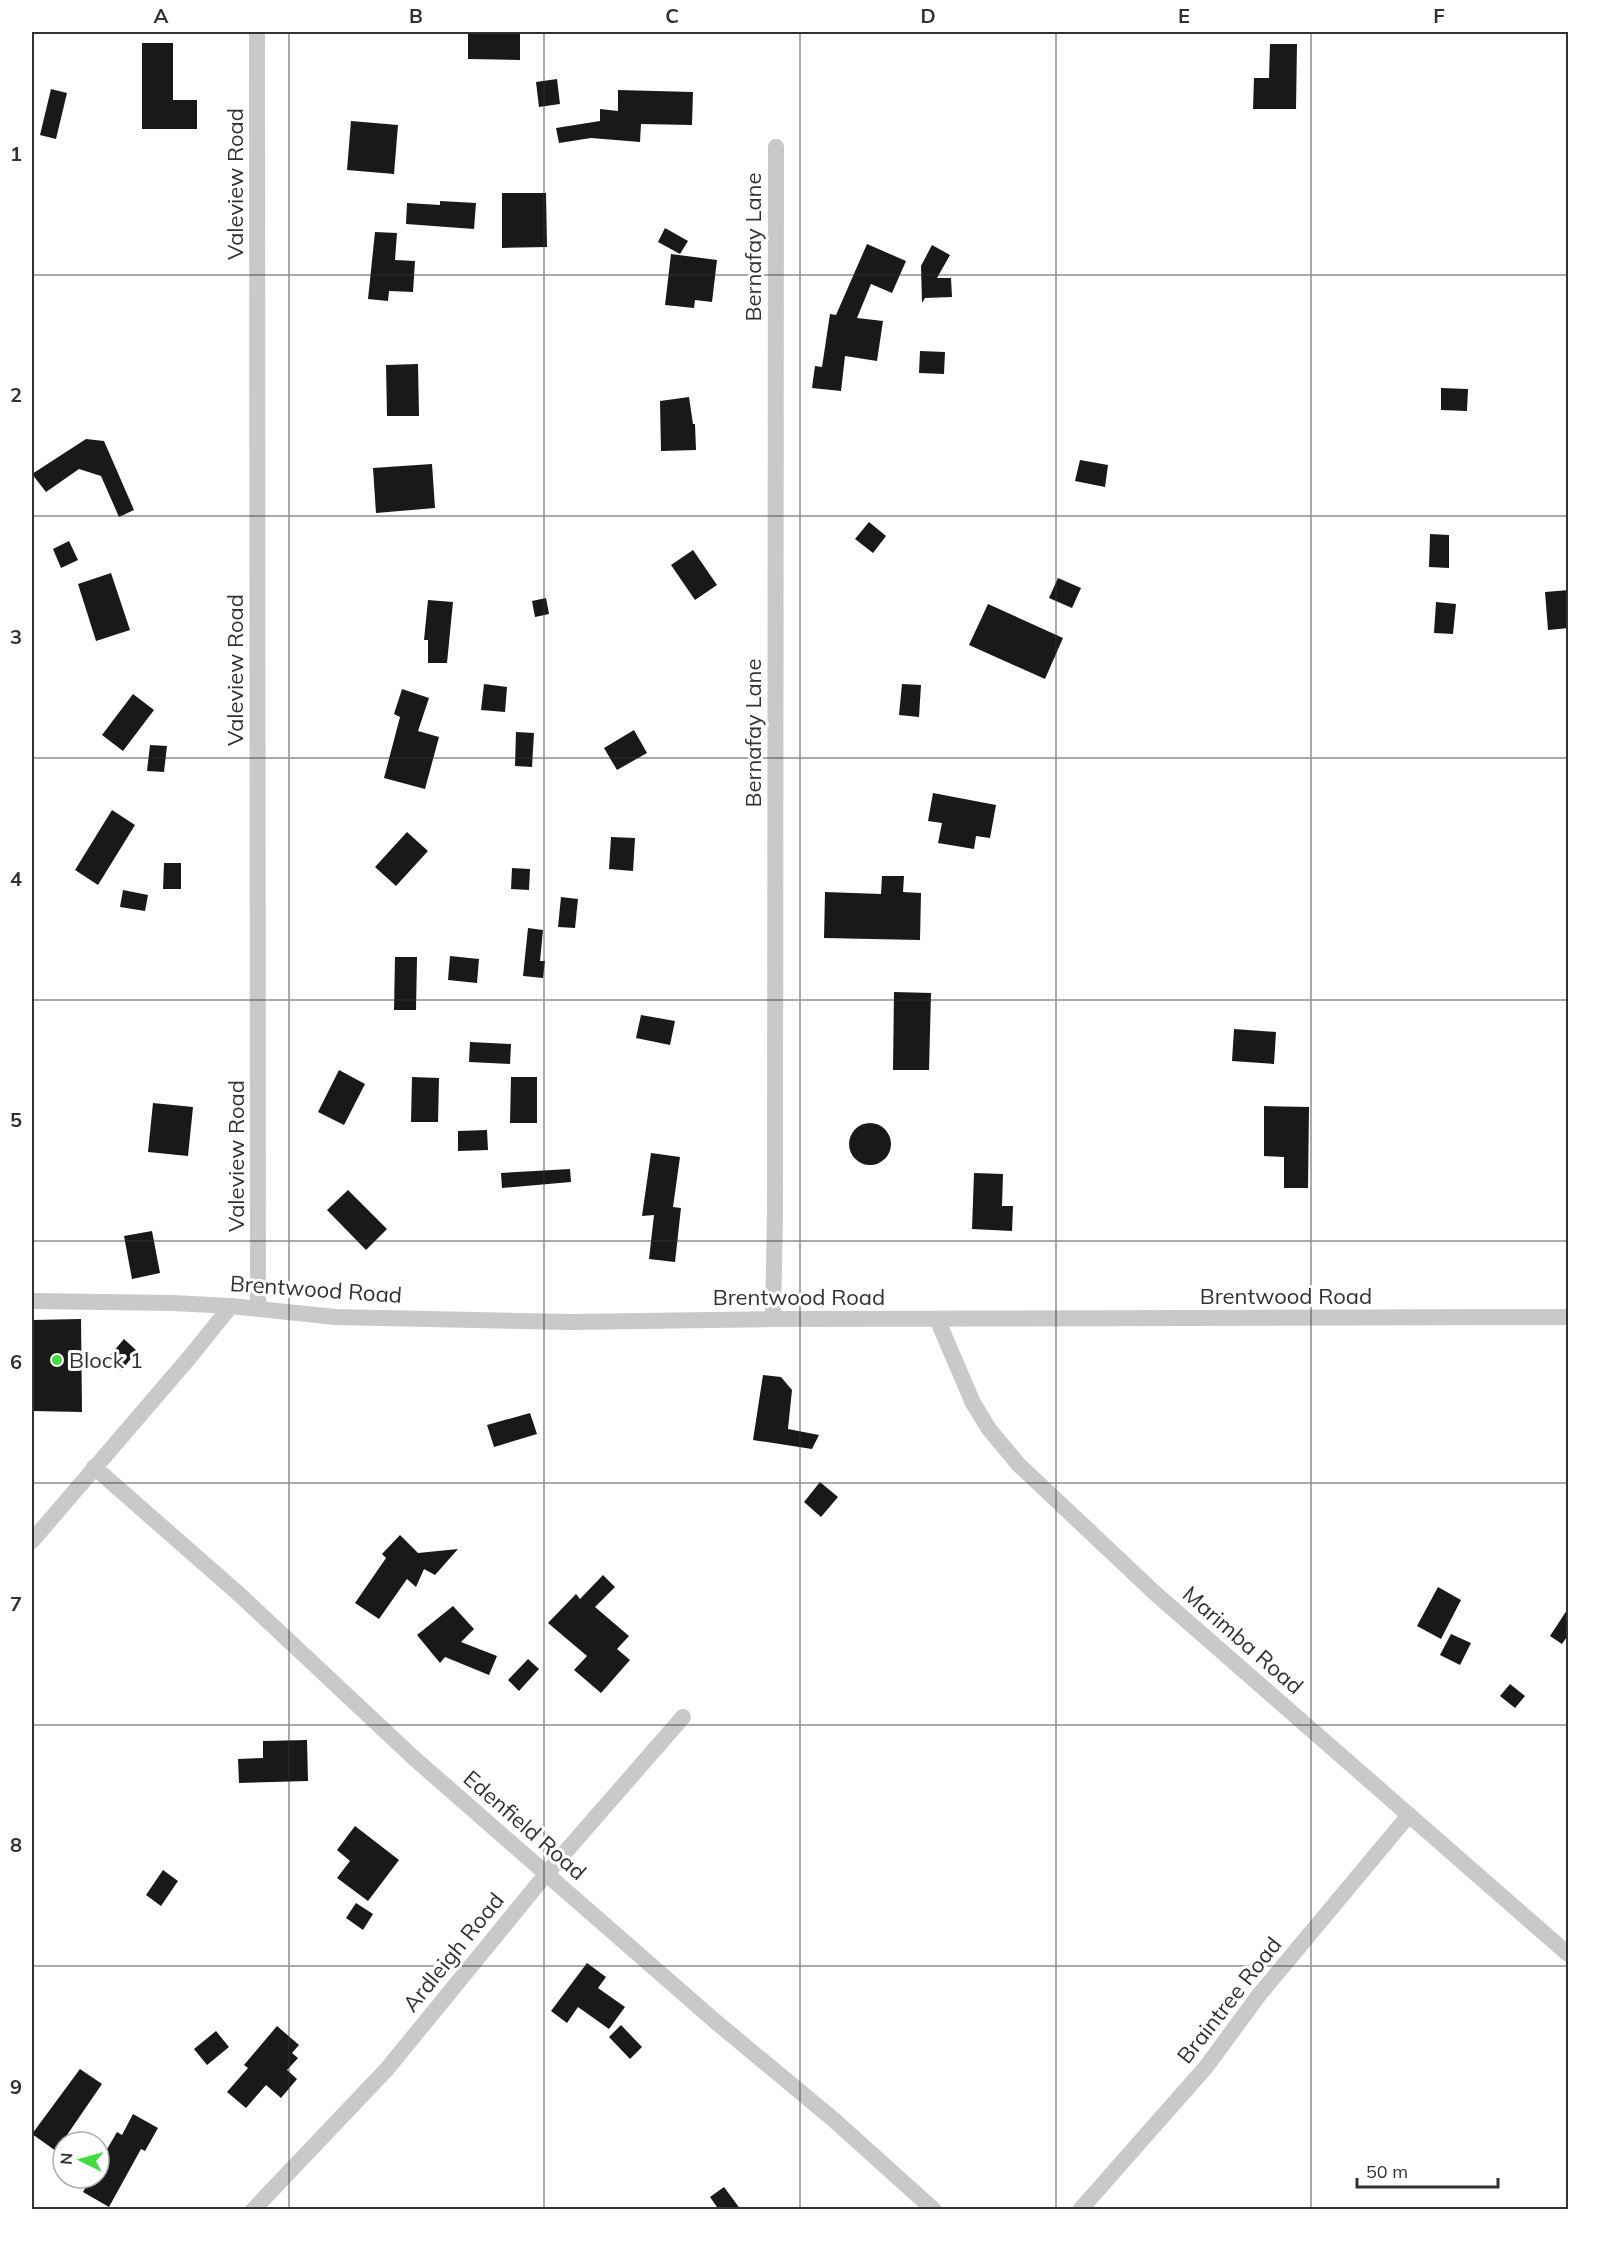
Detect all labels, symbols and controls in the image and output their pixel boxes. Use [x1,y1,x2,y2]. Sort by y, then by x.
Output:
text: A [154,3,169,28]
text: B [409,3,423,28]
text: C [665,3,679,28]
text: D [920,3,936,28]
text: E [1178,3,1190,28]
text: F [1433,3,1445,28]
street label: Valeview Road [221,108,249,260]
text: 1 [10,141,22,166]
street label: Bernafay Lane [739,173,767,321]
text: 2 [10,382,22,407]
street label: Valeview Road [221,594,249,746]
text: 3 [10,624,22,649]
street label: Bernafay Lane [739,659,767,807]
text: 4 [10,866,22,891]
street label: Valeview Road [222,1080,250,1232]
text: 5 [10,1107,22,1132]
street label: Brentwood Road [229,1269,403,1309]
street label: Brentwood Road [1200,1282,1372,1310]
street label: Brentwood Road [713,1283,885,1311]
place label: Block 1 [69,1346,143,1374]
text: 6 [10,1349,22,1374]
marker: Block 1 [50,1353,64,1367]
street label: Marimba Road [1177,1580,1309,1700]
text: 7 [10,1591,22,1616]
street label: Edenfield Road [458,1764,592,1886]
text: 8 [10,1832,22,1857]
street label: Ardleigh Road [396,1887,510,2017]
street label: Braintree Road [1171,1931,1287,2069]
text: 9 [10,2074,22,2099]
north arrow [51,2130,111,2190]
scale bar [1357,2151,1498,2189]
text: N [56,2152,77,2166]
text: 50 m [1366,2160,1408,2183]

